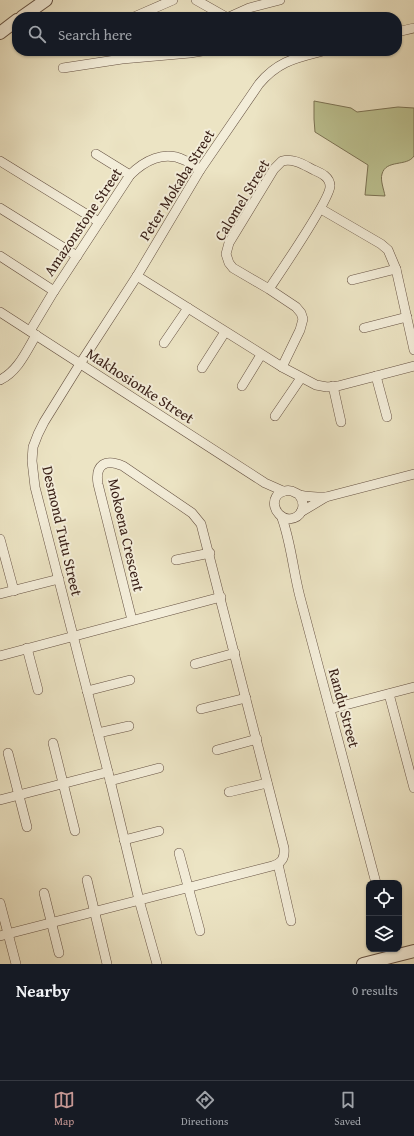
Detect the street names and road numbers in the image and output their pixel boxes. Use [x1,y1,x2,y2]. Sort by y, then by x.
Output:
street label: Peter Mokaba Street [134,124,220,244]
street label: Calomel Street [209,154,275,245]
street label: Amazonstone Street [38,163,127,280]
street label: Makhosionke Street [82,343,199,429]
street label: Desmond Tutu Street [37,464,88,599]
street label: Mokoena Crescent [103,476,150,594]
street label: Randu Street [324,666,365,751]

